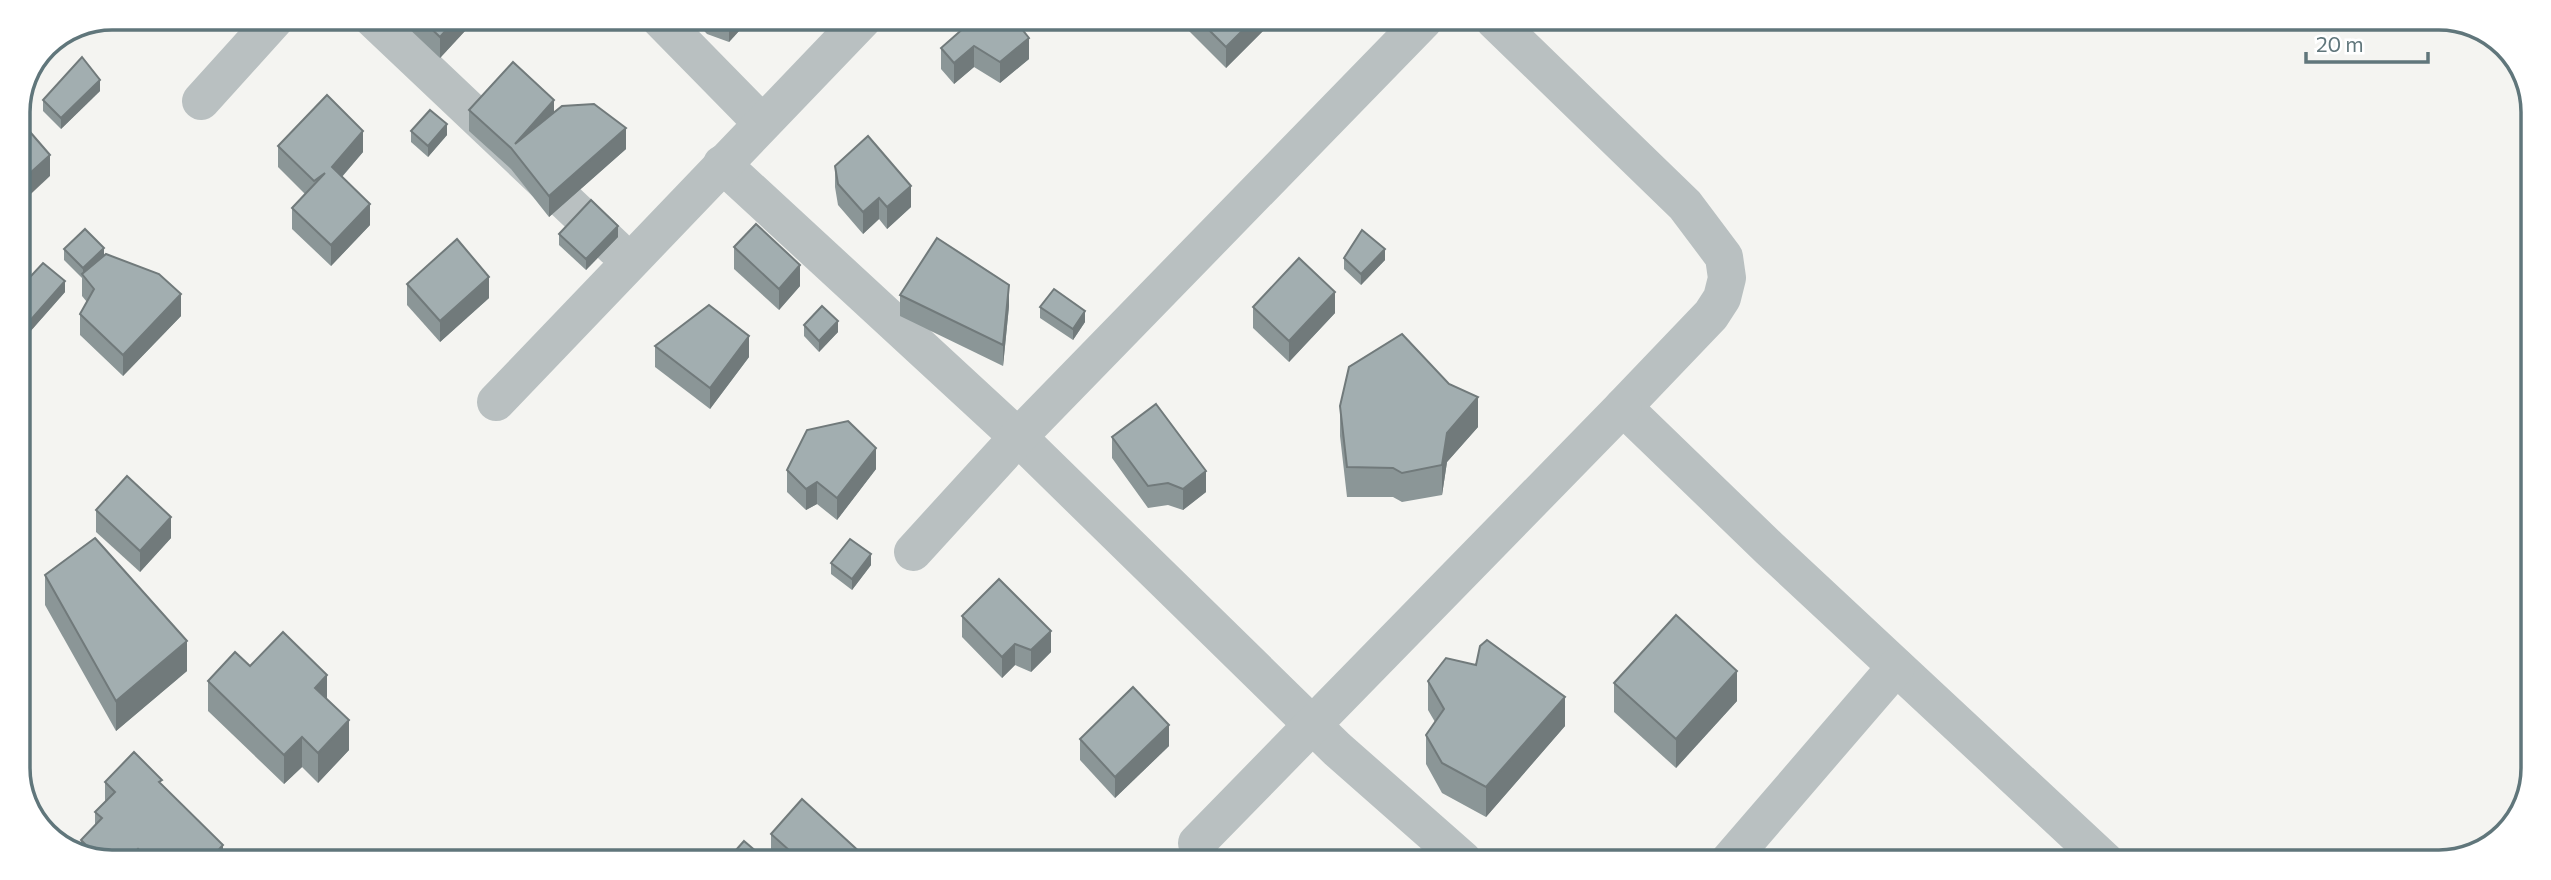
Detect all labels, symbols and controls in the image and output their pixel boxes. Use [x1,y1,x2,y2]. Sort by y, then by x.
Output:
scale bar [2306,21,2428,65]
text: 20 m [2316,31,2364,56]

